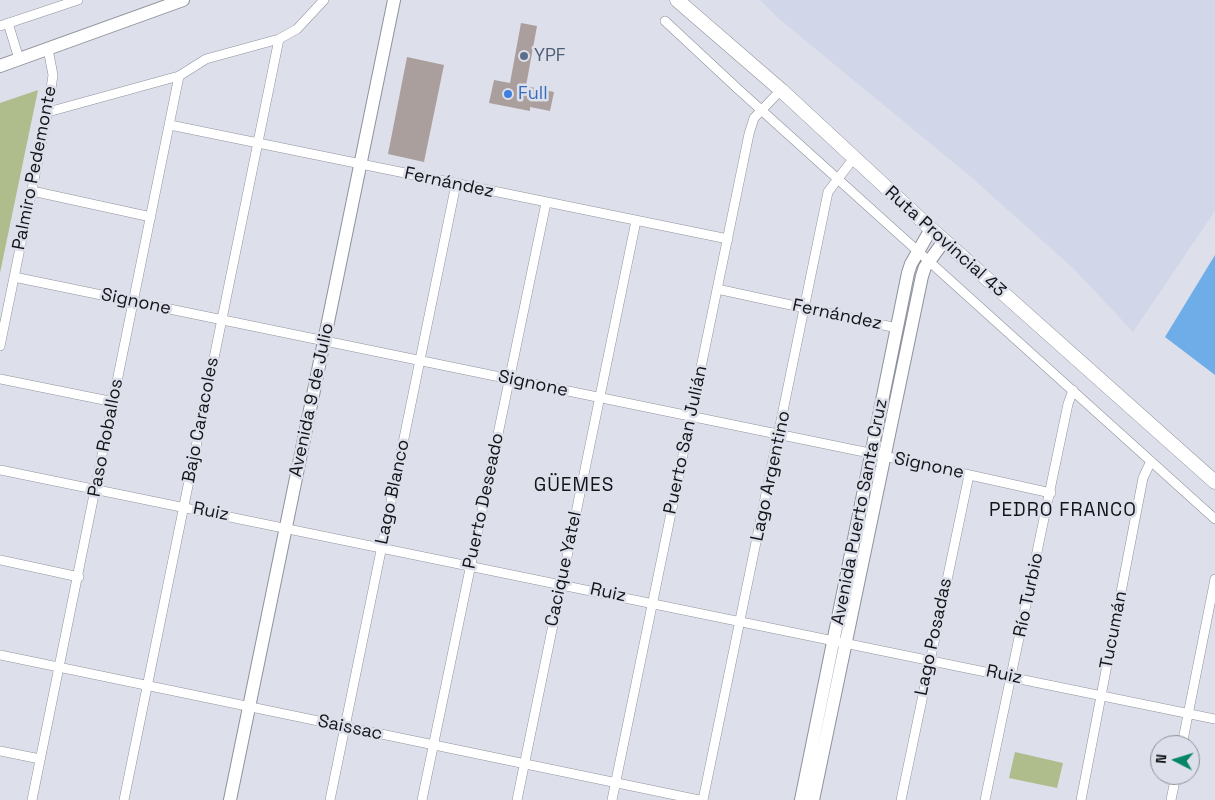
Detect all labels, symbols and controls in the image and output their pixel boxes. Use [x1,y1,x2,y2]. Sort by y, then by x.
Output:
place label: YPF [534,45,566,67]
marker: YPF [518,50,530,62]
place label: Full [518,83,548,105]
street label: Palmiro Pedemonte [8,84,62,252]
marker: Full [502,88,514,100]
street label: Fernández [402,163,496,203]
street label: Ruta Provincial 43 [880,182,1010,302]
street label: Signone [99,284,173,320]
street label: Fernández [790,295,884,335]
street label: Avenida 9 de Julio [285,321,339,479]
street label: Bajo Caracoles [178,355,224,485]
street label: Puerto San Julián [660,364,712,516]
street label: Signone [496,366,570,402]
street label: Paso Roballos [84,377,128,499]
street label: Avenida Puerto Santa Cruz [827,397,893,627]
street label: Lago Argentino [747,409,795,543]
street label: Puerto Deseado [459,431,509,571]
street label: Lago Blanco [371,438,415,546]
street label: Signone [892,448,966,484]
district label: GÜEMES [533,475,615,497]
street label: Ruiz [191,498,231,526]
district label: PEDRO FRANCO [987,500,1139,522]
street label: Cacique Yatel [541,510,587,628]
street label: Río Turbio [1010,551,1048,639]
street label: Lago Posadas [911,576,957,698]
street label: Ruiz [588,579,628,607]
street label: Tucumán [1096,589,1132,671]
street label: Ruiz [984,661,1024,689]
street label: Saissac [316,711,384,745]
north arrow [1150,735,1200,785]
text: N [1152,753,1170,764]

